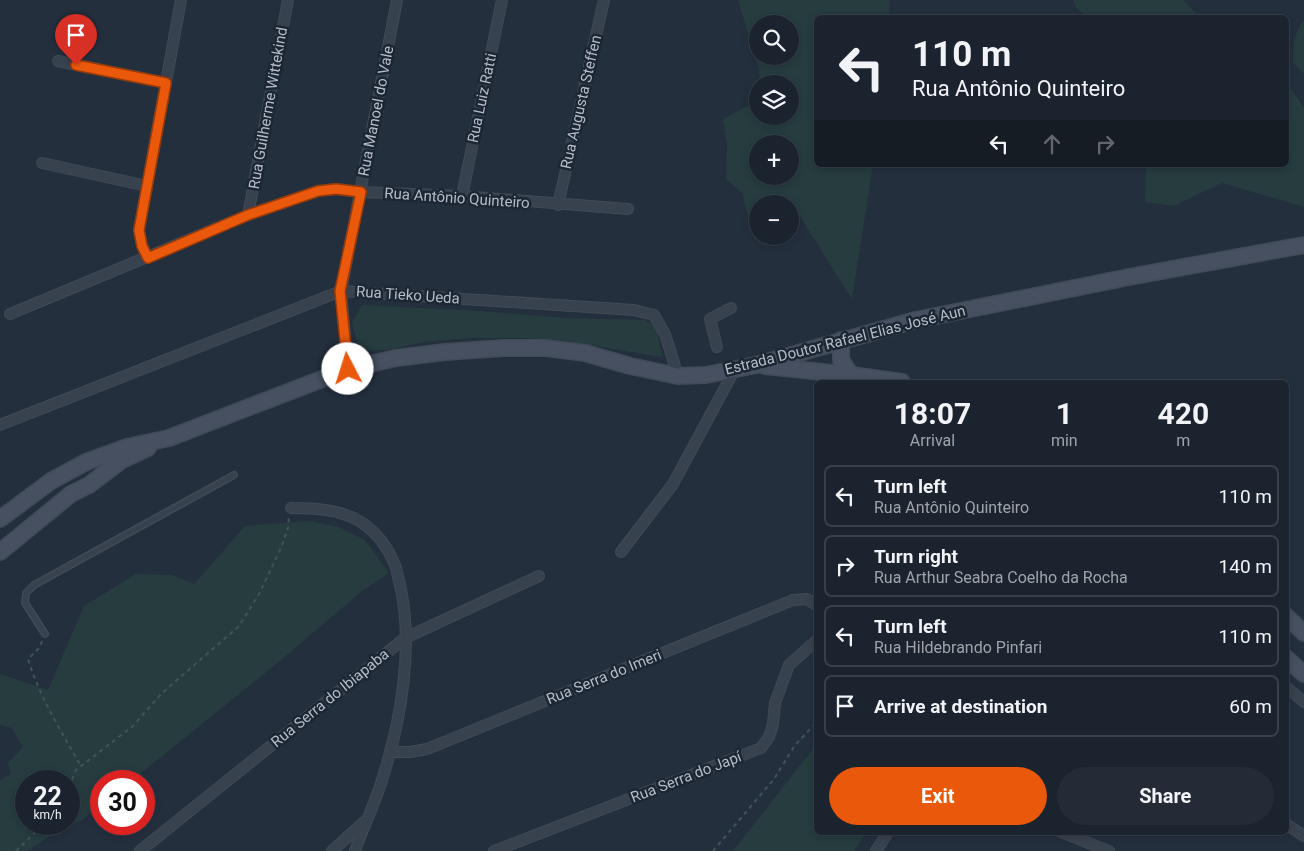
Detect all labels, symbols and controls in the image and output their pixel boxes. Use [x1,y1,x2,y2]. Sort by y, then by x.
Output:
pin [55,14,97,65]
map controls [749,15,799,245]
button: search [749,15,799,65]
icon: arrive [62,21,90,49]
street label: Rua Guilherme Wittekind [245,26,291,190]
street label: Rua Augusta Steffen [557,33,605,171]
text: 110 m [912,34,1011,75]
icon: left [829,35,894,100]
street label: Rua Manoel do Vale [355,44,397,178]
street label: Rua Luiz Ratti [464,52,500,144]
button: layers [749,75,799,125]
text: Rua Antônio Quinteiro [912,76,1125,101]
icon: left [985,130,1013,158]
icon: ahead [1038,130,1066,158]
icon: right [1091,130,1119,158]
button: + [749,135,799,185]
street label: Rua Antônio Quinteiro [384,184,530,212]
button: − [749,195,799,245]
street label: Rua Tieko Ueda [356,282,460,308]
street label: Estrada Doutor Rafael Elias José Aun [723,301,967,379]
position arrow [321,342,373,394]
text: 18:07 [894,396,971,431]
text: 1 [1056,396,1073,431]
text: 420 [1158,396,1209,431]
text: Arrival [910,431,955,450]
text: min [1051,431,1078,450]
text: m [1176,431,1190,450]
text: Turn left [874,475,947,498]
icon: left [831,482,859,510]
text: 110 m [1219,485,1272,508]
text: Rua Antônio Quinteiro [874,498,1029,517]
text: Turn right [874,545,958,568]
icon: right [831,552,859,580]
text: 140 m [1219,555,1272,578]
text: Rua Arthur Seabra Coelho da Rocha [874,568,1128,587]
text: Turn left [874,615,947,638]
icon: left [831,622,859,650]
text: 110 m [1219,625,1272,648]
text: Rua Hildebrando Pinfari [874,638,1042,657]
street label: Rua Serra do Ibiapaba [268,645,392,751]
street label: Rua Serra do Imeri [544,646,664,708]
icon: arrive [831,692,859,720]
text: Arrive at destination [874,695,1047,718]
text: 60 m [1229,695,1272,718]
street label: Rua Serra do Japí [628,747,745,806]
button: Exit [829,767,1047,825]
button: Share [1057,767,1274,825]
speed limit sign: 30 [90,770,155,835]
text: 22 [33,782,62,811]
text: km/h [33,808,62,822]

